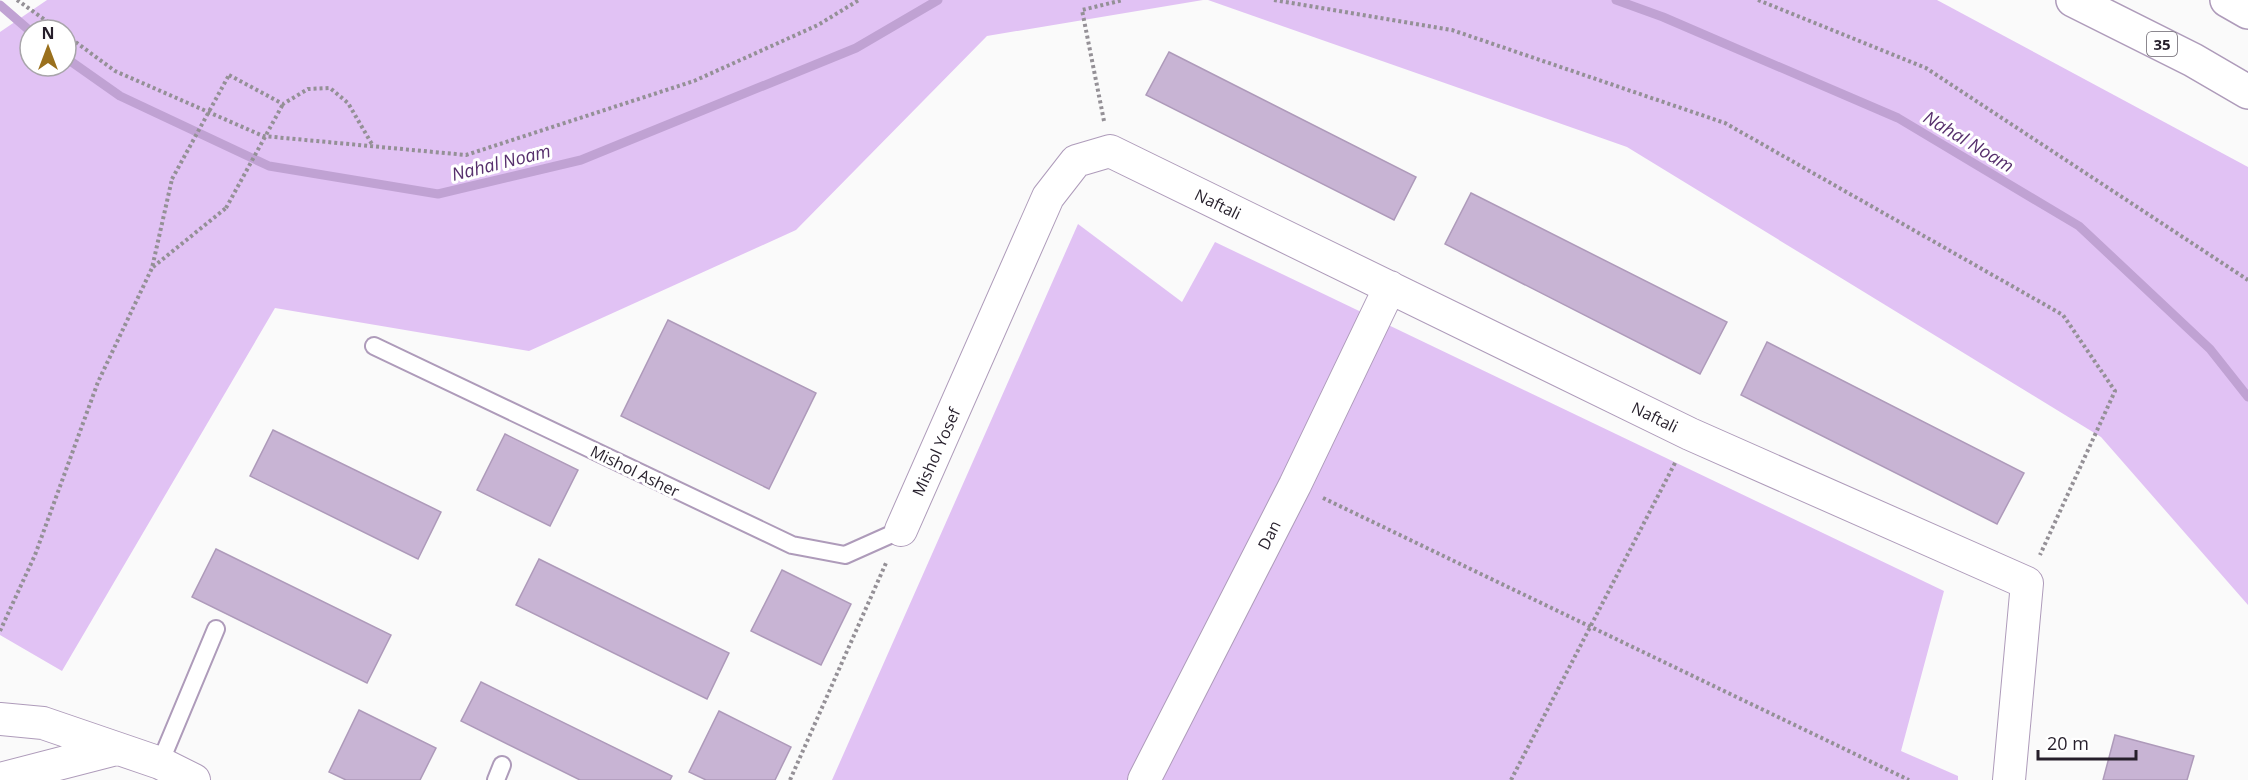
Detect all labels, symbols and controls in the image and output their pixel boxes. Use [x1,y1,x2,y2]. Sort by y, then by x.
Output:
north arrow [18,18,78,78]
text: N [41,22,55,44]
road number: 35 [2147,32,2177,56]
water label: Nahal Noam [1919,105,2019,177]
water label: Nahal Noam [449,138,553,186]
street label: Naftali [1191,183,1245,225]
street label: Naftali [1628,396,1682,438]
street label: Mishol Yosef [907,403,966,500]
street label: Mishol Asher [587,440,684,502]
street label: Dan [1252,517,1286,553]
scale bar [2038,723,2136,761]
text: 20 m [2047,731,2089,755]

